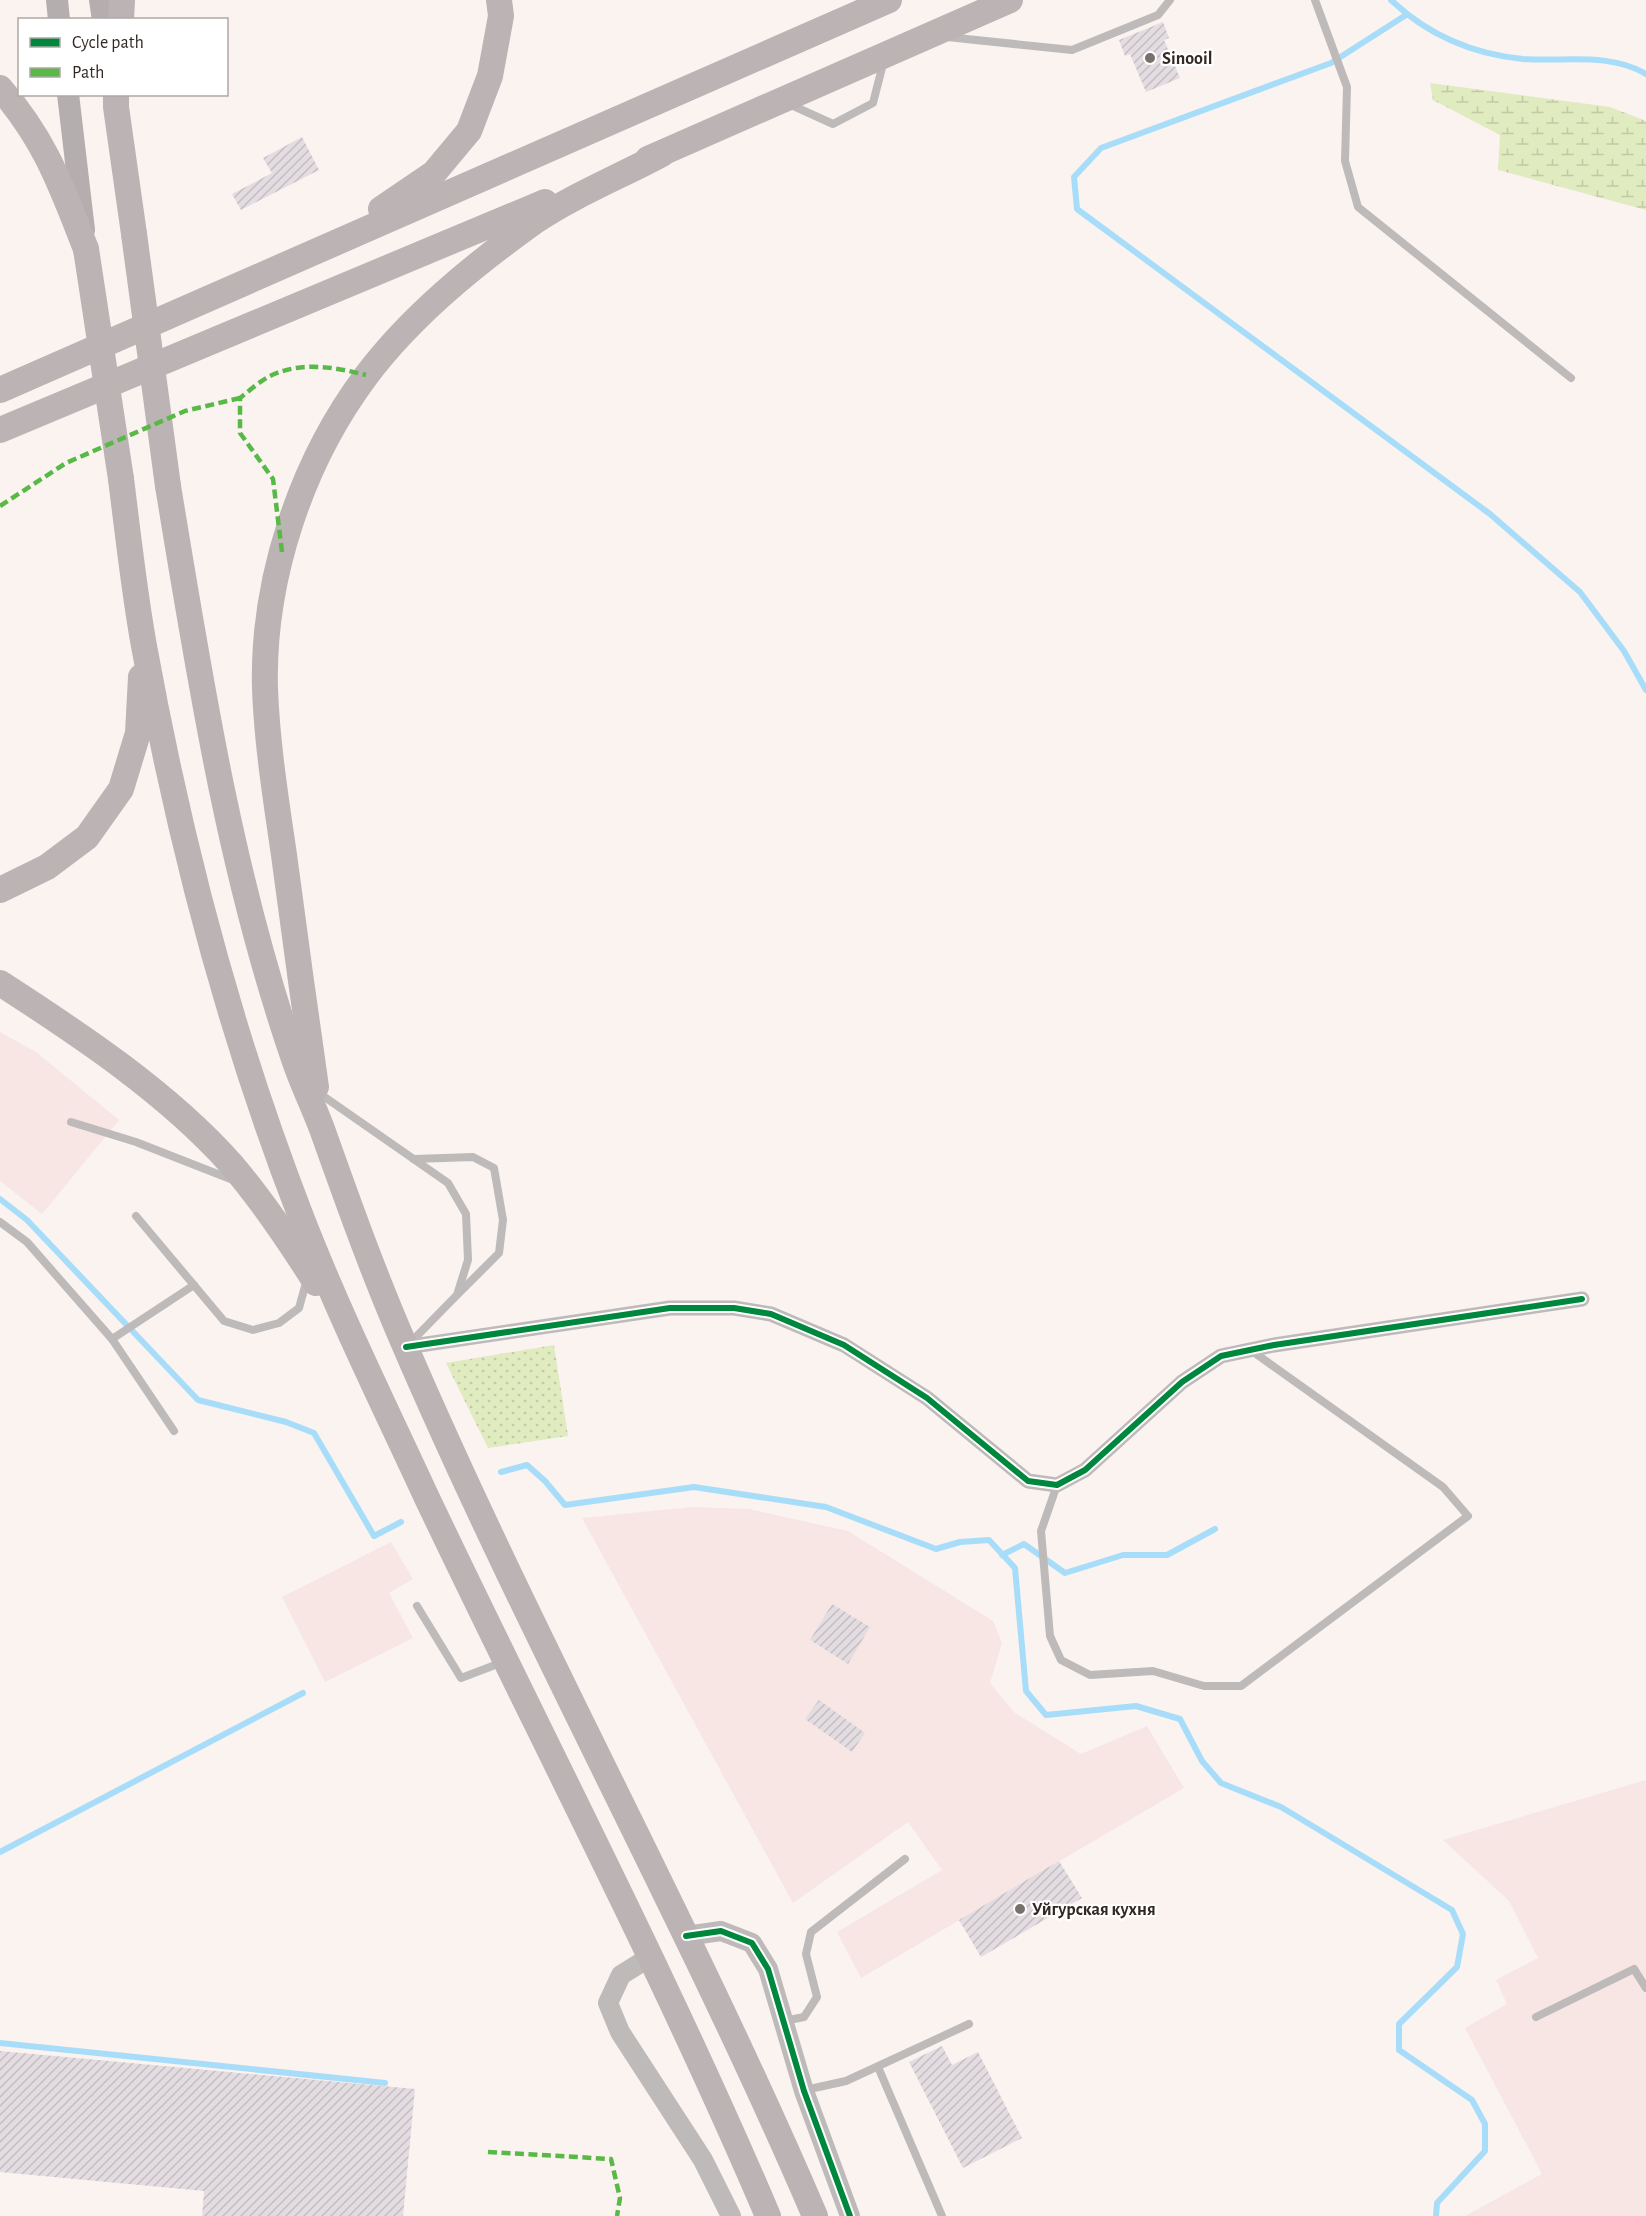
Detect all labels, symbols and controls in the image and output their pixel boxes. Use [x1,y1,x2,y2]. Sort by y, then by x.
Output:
legend [18,18,228,96]
text: Cycle path [72,34,144,52]
place label: Sinooil [1162,50,1212,68]
marker: Sinooil [1143,51,1157,65]
text: Path [72,64,104,82]
place label: Уйгурская кухня [1032,1901,1156,1919]
marker: Уйгурская кухня [1013,1902,1027,1916]

